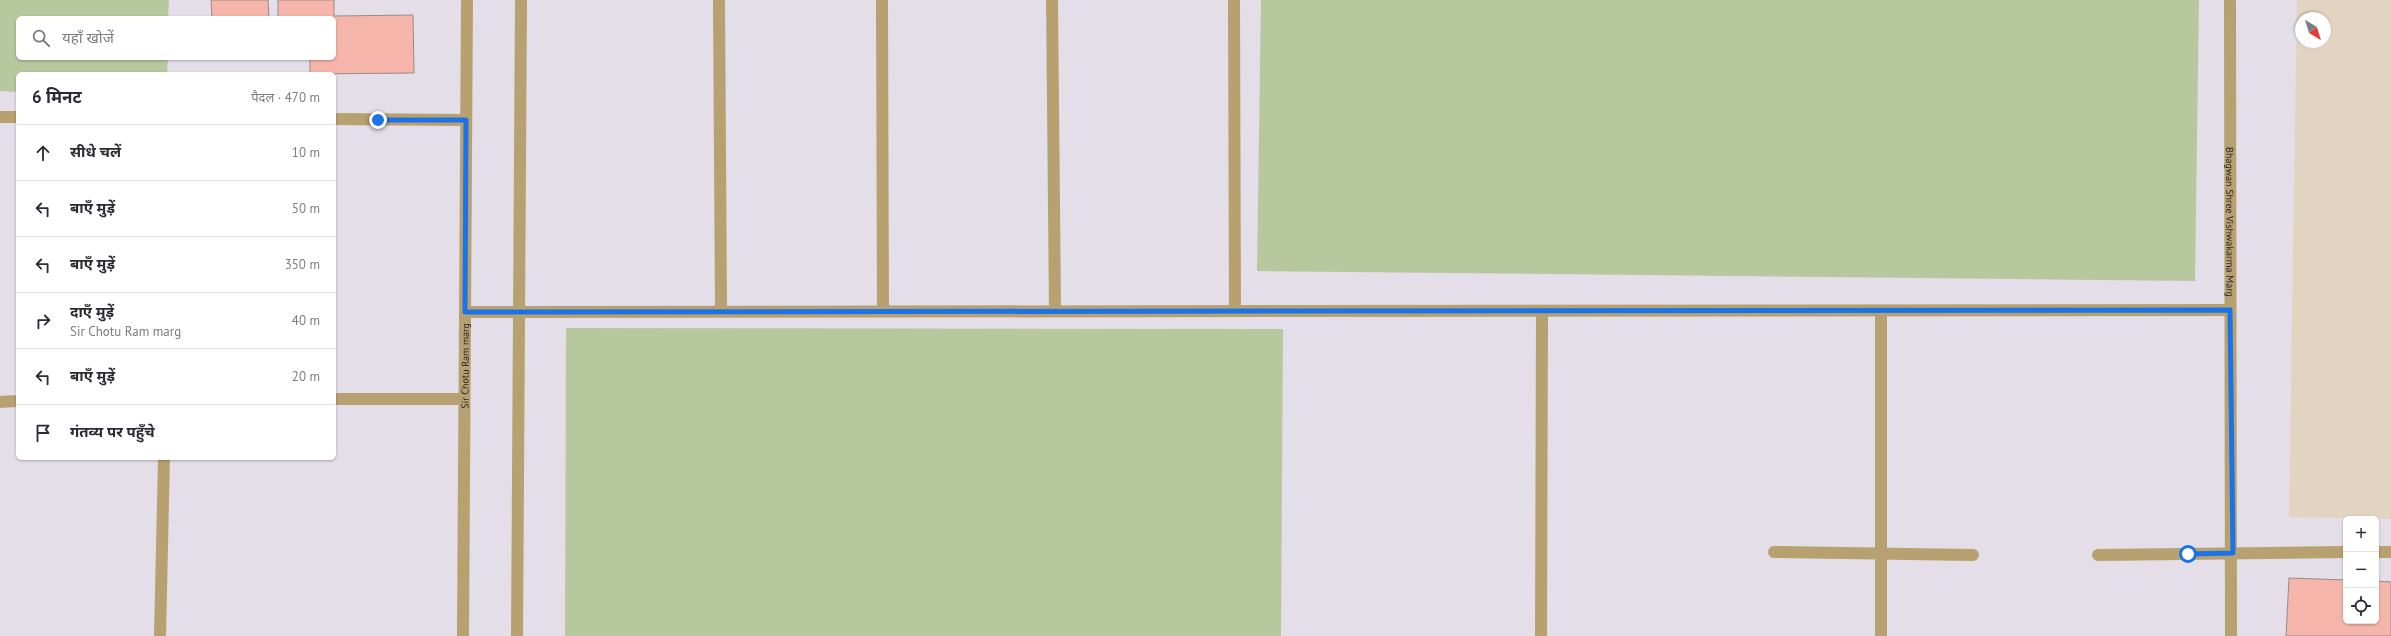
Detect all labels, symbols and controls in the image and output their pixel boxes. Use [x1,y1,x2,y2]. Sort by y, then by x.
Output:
north arrow [2295,12,2331,48]
search box [16,16,336,60]
icon: search [30,27,52,49]
text: यहाँ खोजें [62,28,114,47]
text: 6 मिनट [32,86,82,108]
text: पैदल · 470 m [251,89,320,106]
route end [369,111,387,129]
icon: ahead [32,142,54,164]
text: सीधे चलें [70,142,121,161]
text: 10 m [292,144,320,161]
street label: Bhagwan Shree Vishwakarma Marg [2223,147,2236,297]
icon: left [32,198,54,220]
text: बाएँ मुड़ें [70,198,115,217]
text: 50 m [292,200,320,217]
icon: left [32,254,54,276]
text: बाएँ मुड़ें [70,254,115,273]
text: 350 m [285,256,320,273]
text: दाएँ मुड़ें [70,302,114,321]
icon: right [32,310,54,332]
text: 40 m [292,312,320,329]
text: Sir Chotu Ram marg [70,323,181,340]
street label: Sir Chotu Ram marg [458,323,472,409]
icon: left [32,366,54,388]
text: बाएँ मुड़ें [70,366,115,385]
text: 20 m [292,368,320,385]
icon: arrive [32,422,54,444]
text: गंतव्य पर पहुँचे [70,422,155,441]
map controls [2343,516,2379,624]
button: + [2343,516,2379,552]
route start [2179,545,2197,563]
button: − [2343,552,2379,588]
button: locate [2343,588,2379,624]

